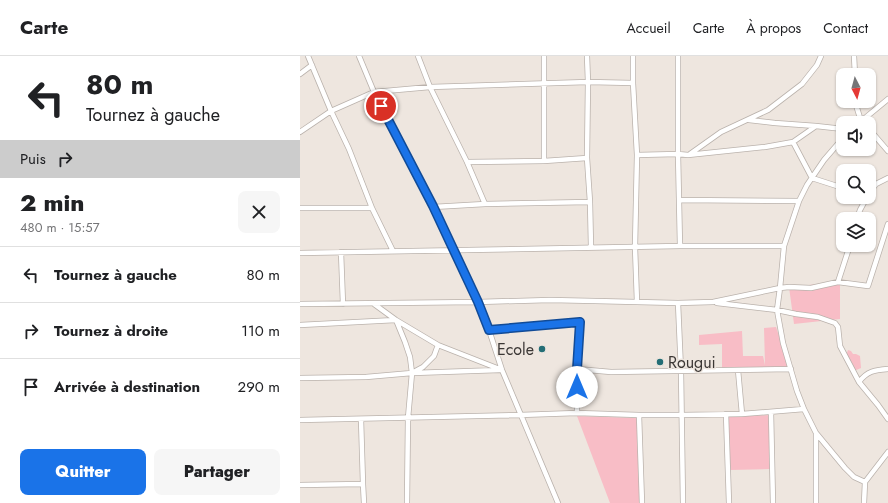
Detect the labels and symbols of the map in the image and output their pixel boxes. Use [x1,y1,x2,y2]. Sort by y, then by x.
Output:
north arrow [836,68,876,108]
pin [364,89,398,123]
place label: Ecole [497,338,534,361]
marker: Ecole [537,344,547,354]
place label: Rougui [668,351,716,374]
marker: Rougui [655,357,665,367]
position arrow [556,366,598,408]

